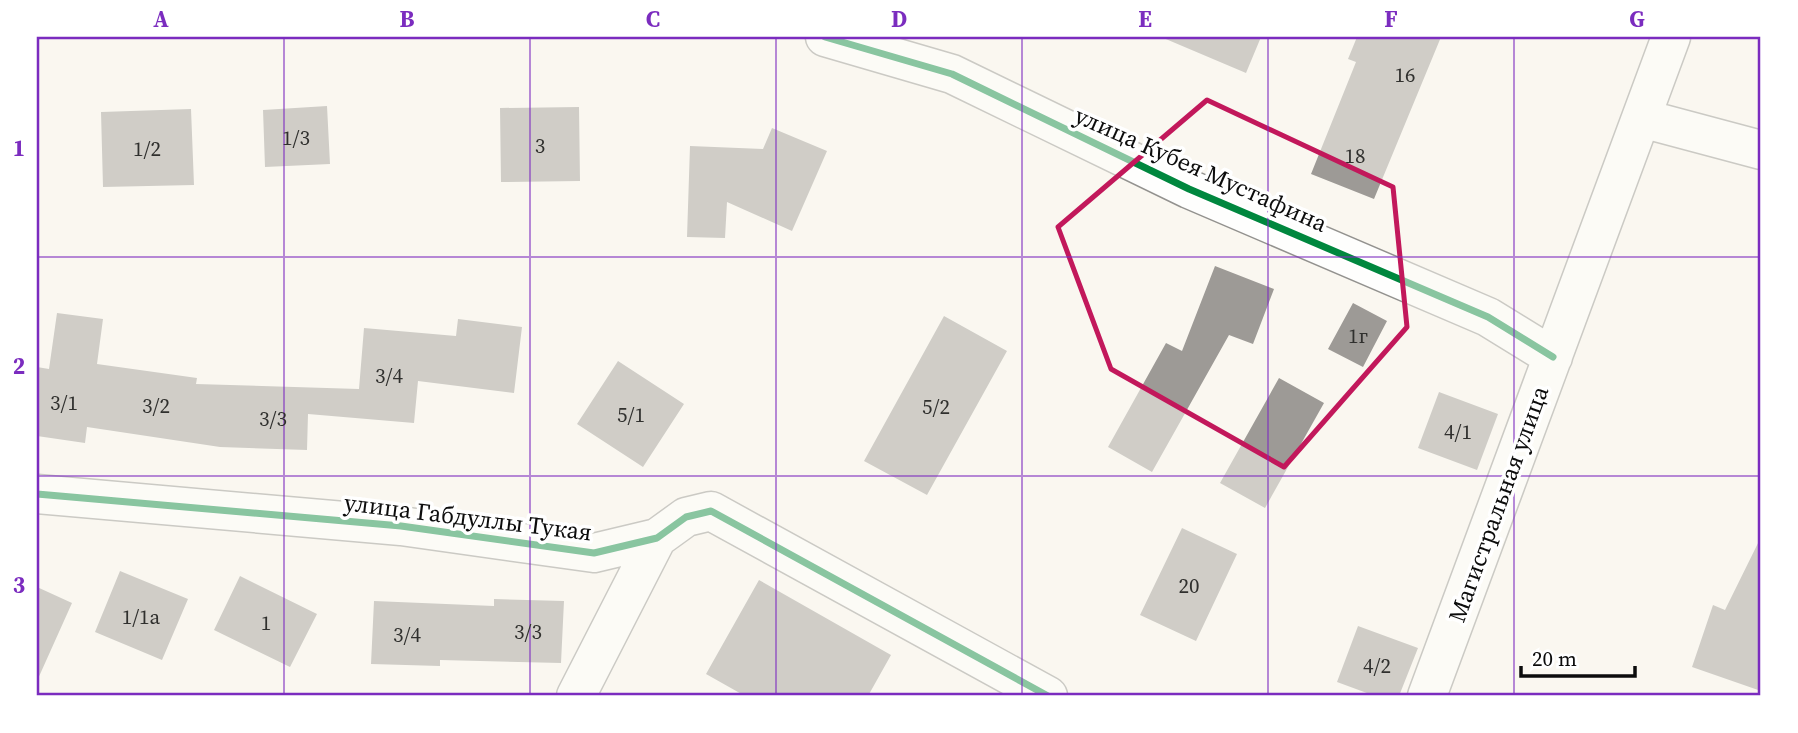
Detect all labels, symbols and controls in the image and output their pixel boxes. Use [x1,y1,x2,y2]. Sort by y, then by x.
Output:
text: A [153,3,169,35]
text: B [400,3,415,35]
text: C [646,3,660,35]
text: D [891,3,907,35]
text: E [1138,3,1152,35]
text: F [1384,3,1398,35]
text: G [1629,3,1645,35]
house number: 16 [1395,60,1416,89]
street label: улица Кубея Мустафина [1069,98,1333,240]
house number: 1/3 [282,123,310,152]
house number: 3 [535,131,545,160]
text: 1 [13,132,25,164]
house number: 1/2 [133,134,161,163]
house number: 18 [1345,141,1366,170]
house number: 1г [1348,321,1368,350]
text: 2 [13,350,25,382]
house number: 3/4 [375,361,403,390]
street label: Магистральная улица [1440,381,1556,627]
house number: 3/1 [50,388,78,417]
house number: 3/2 [142,391,170,420]
house number: 5/2 [922,392,950,421]
house number: 5/1 [617,400,645,429]
house number: 3/3 [259,404,287,433]
house number: 4/1 [1444,417,1472,446]
street label: улица Габдуллы Тукая [342,485,594,549]
text: 3 [13,569,25,601]
house number: 20 [1179,571,1200,600]
house number: 1/1а [122,602,161,631]
house number: 1 [261,608,271,637]
house number: 3/3 [514,617,542,646]
house number: 3/4 [393,620,421,649]
scale bar [1521,635,1635,679]
text: 20 m [1532,644,1577,673]
house number: 4/2 [1363,651,1391,680]

